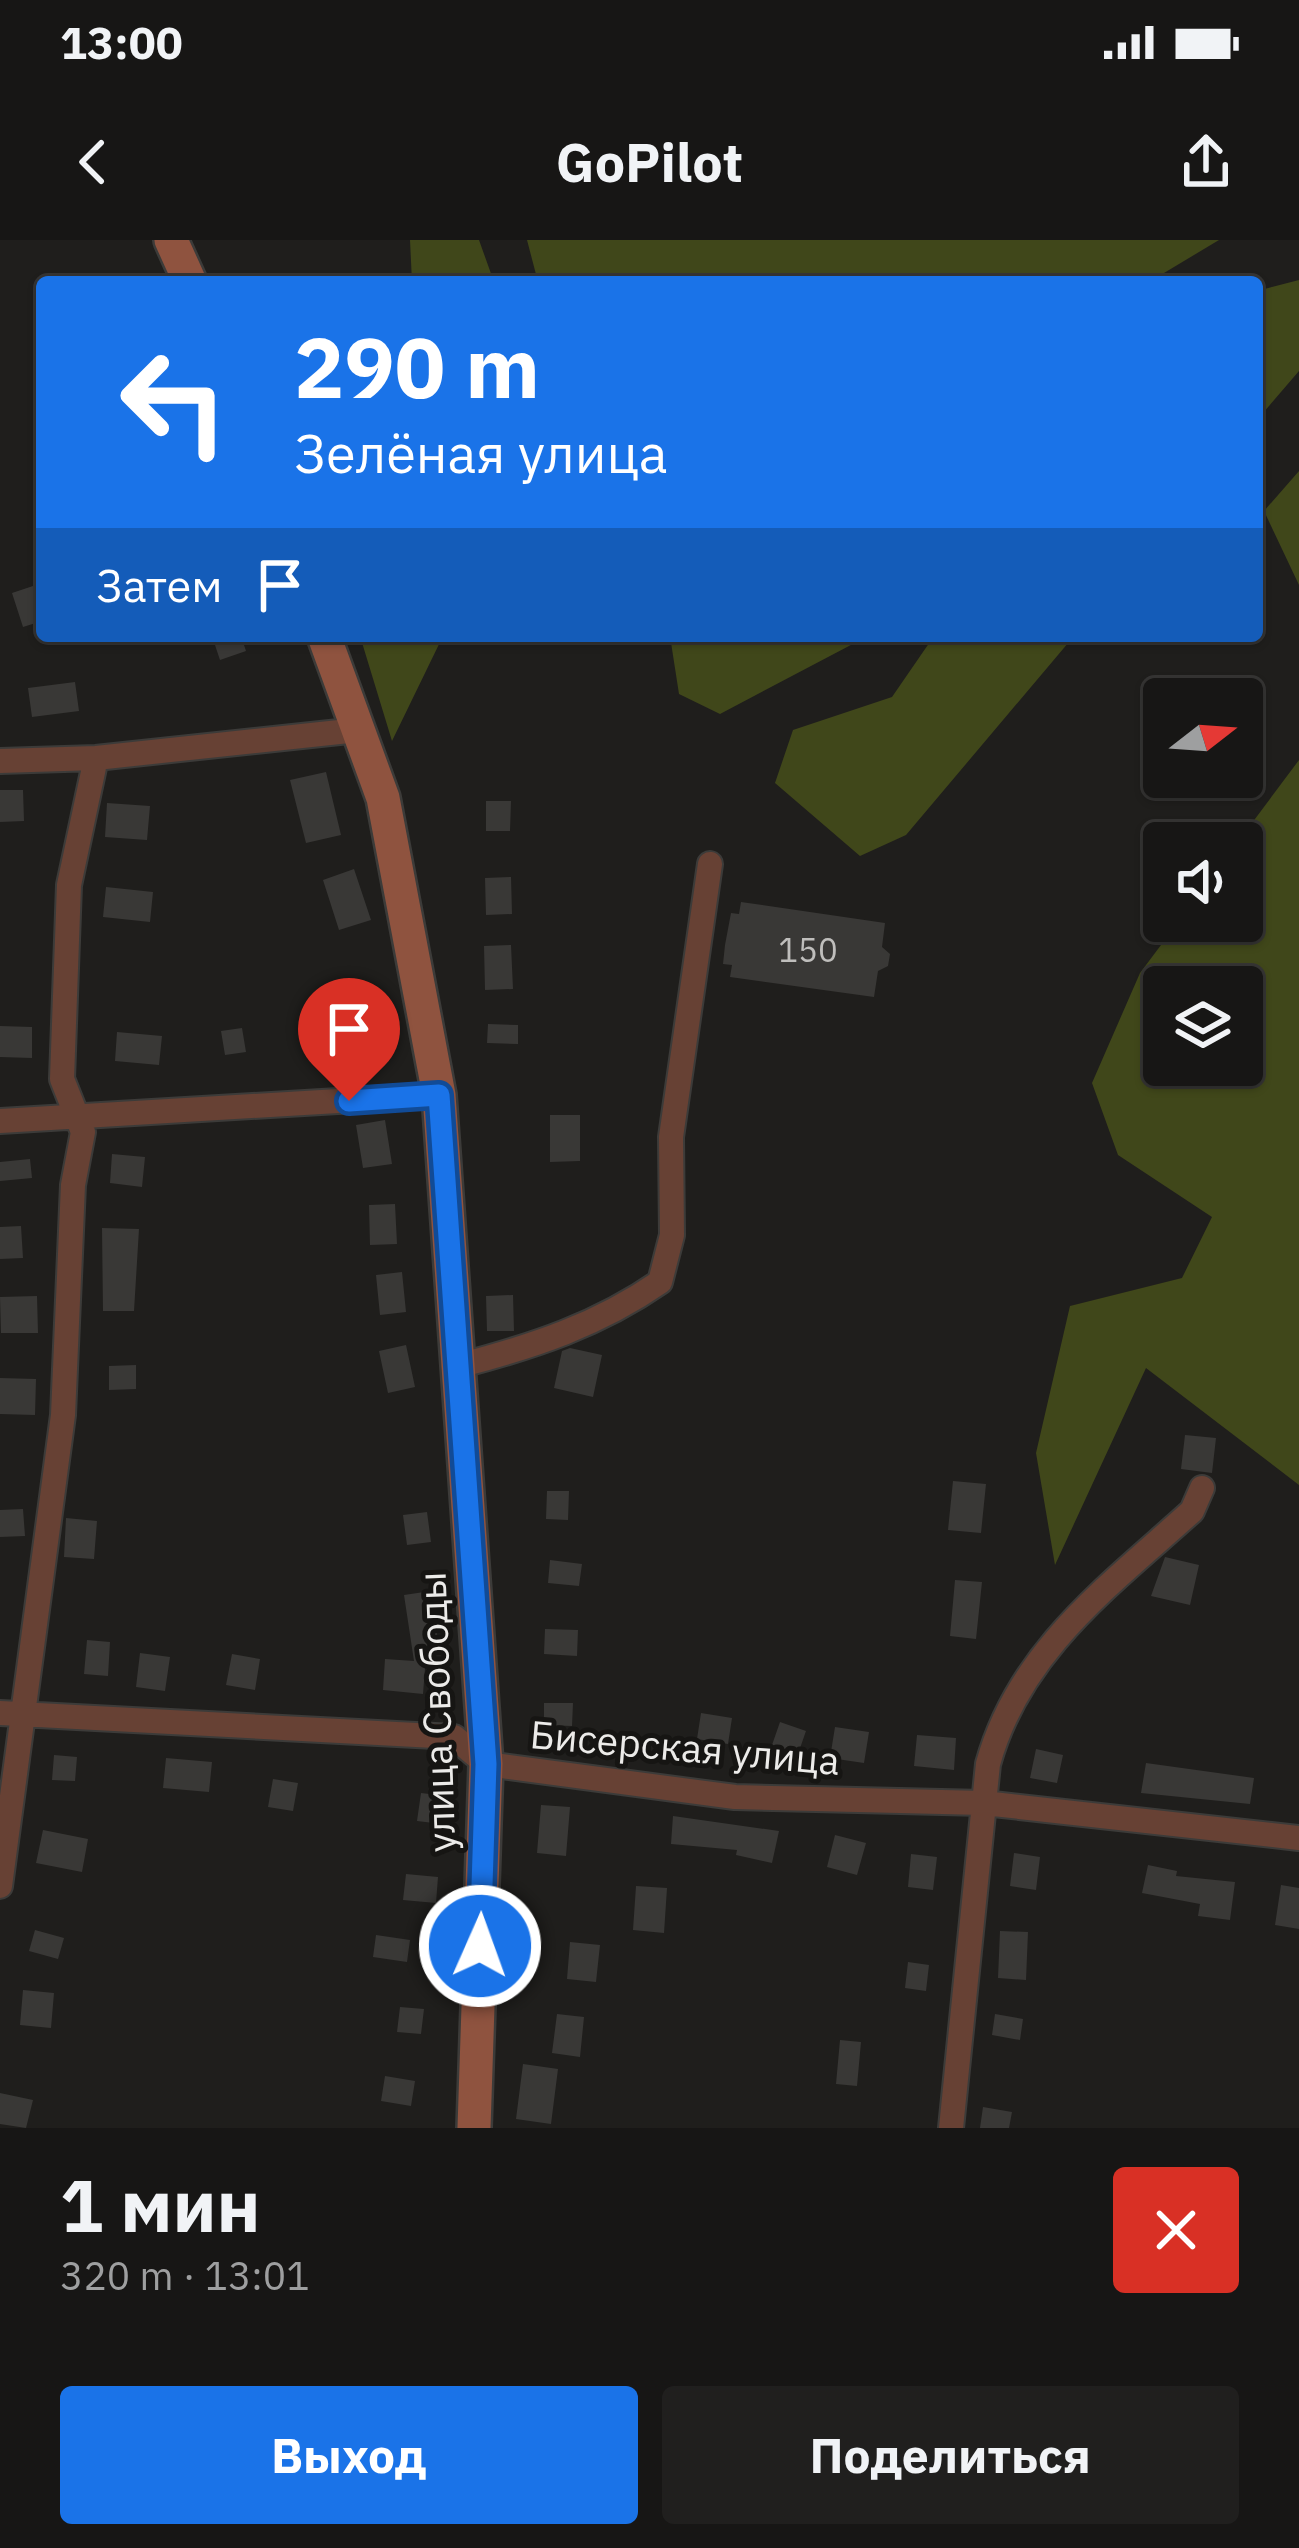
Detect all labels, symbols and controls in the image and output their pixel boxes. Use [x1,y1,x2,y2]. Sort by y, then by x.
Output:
text: 13:00 [60,13,183,71]
text: GoPilot [556,127,743,197]
icon: back [60,129,126,195]
icon: share [1173,129,1239,195]
text: 290 m [294,312,540,421]
icon: left [96,324,252,480]
text: Зелёная улица [294,418,668,488]
icon: arrive [247,552,313,618]
text: Затем [96,556,223,614]
north arrow [1143,678,1263,798]
map controls [1143,678,1263,1086]
button: sound [1143,822,1263,942]
house number: 150 [778,928,838,971]
button: layers [1143,966,1263,1086]
pin [298,978,400,1101]
icon: arrive [316,996,382,1062]
street label: улица Свободы [406,1571,466,1853]
street label: Бисерская улица [528,1708,842,1786]
position arrow [417,1883,543,2009]
text: 1 мин [60,2158,261,2252]
button: close [1113,2167,1239,2293]
text: 320 m · 13:01 [60,2250,310,2301]
button: Выход [60,2386,638,2524]
button: Поделиться [662,2386,1239,2524]

